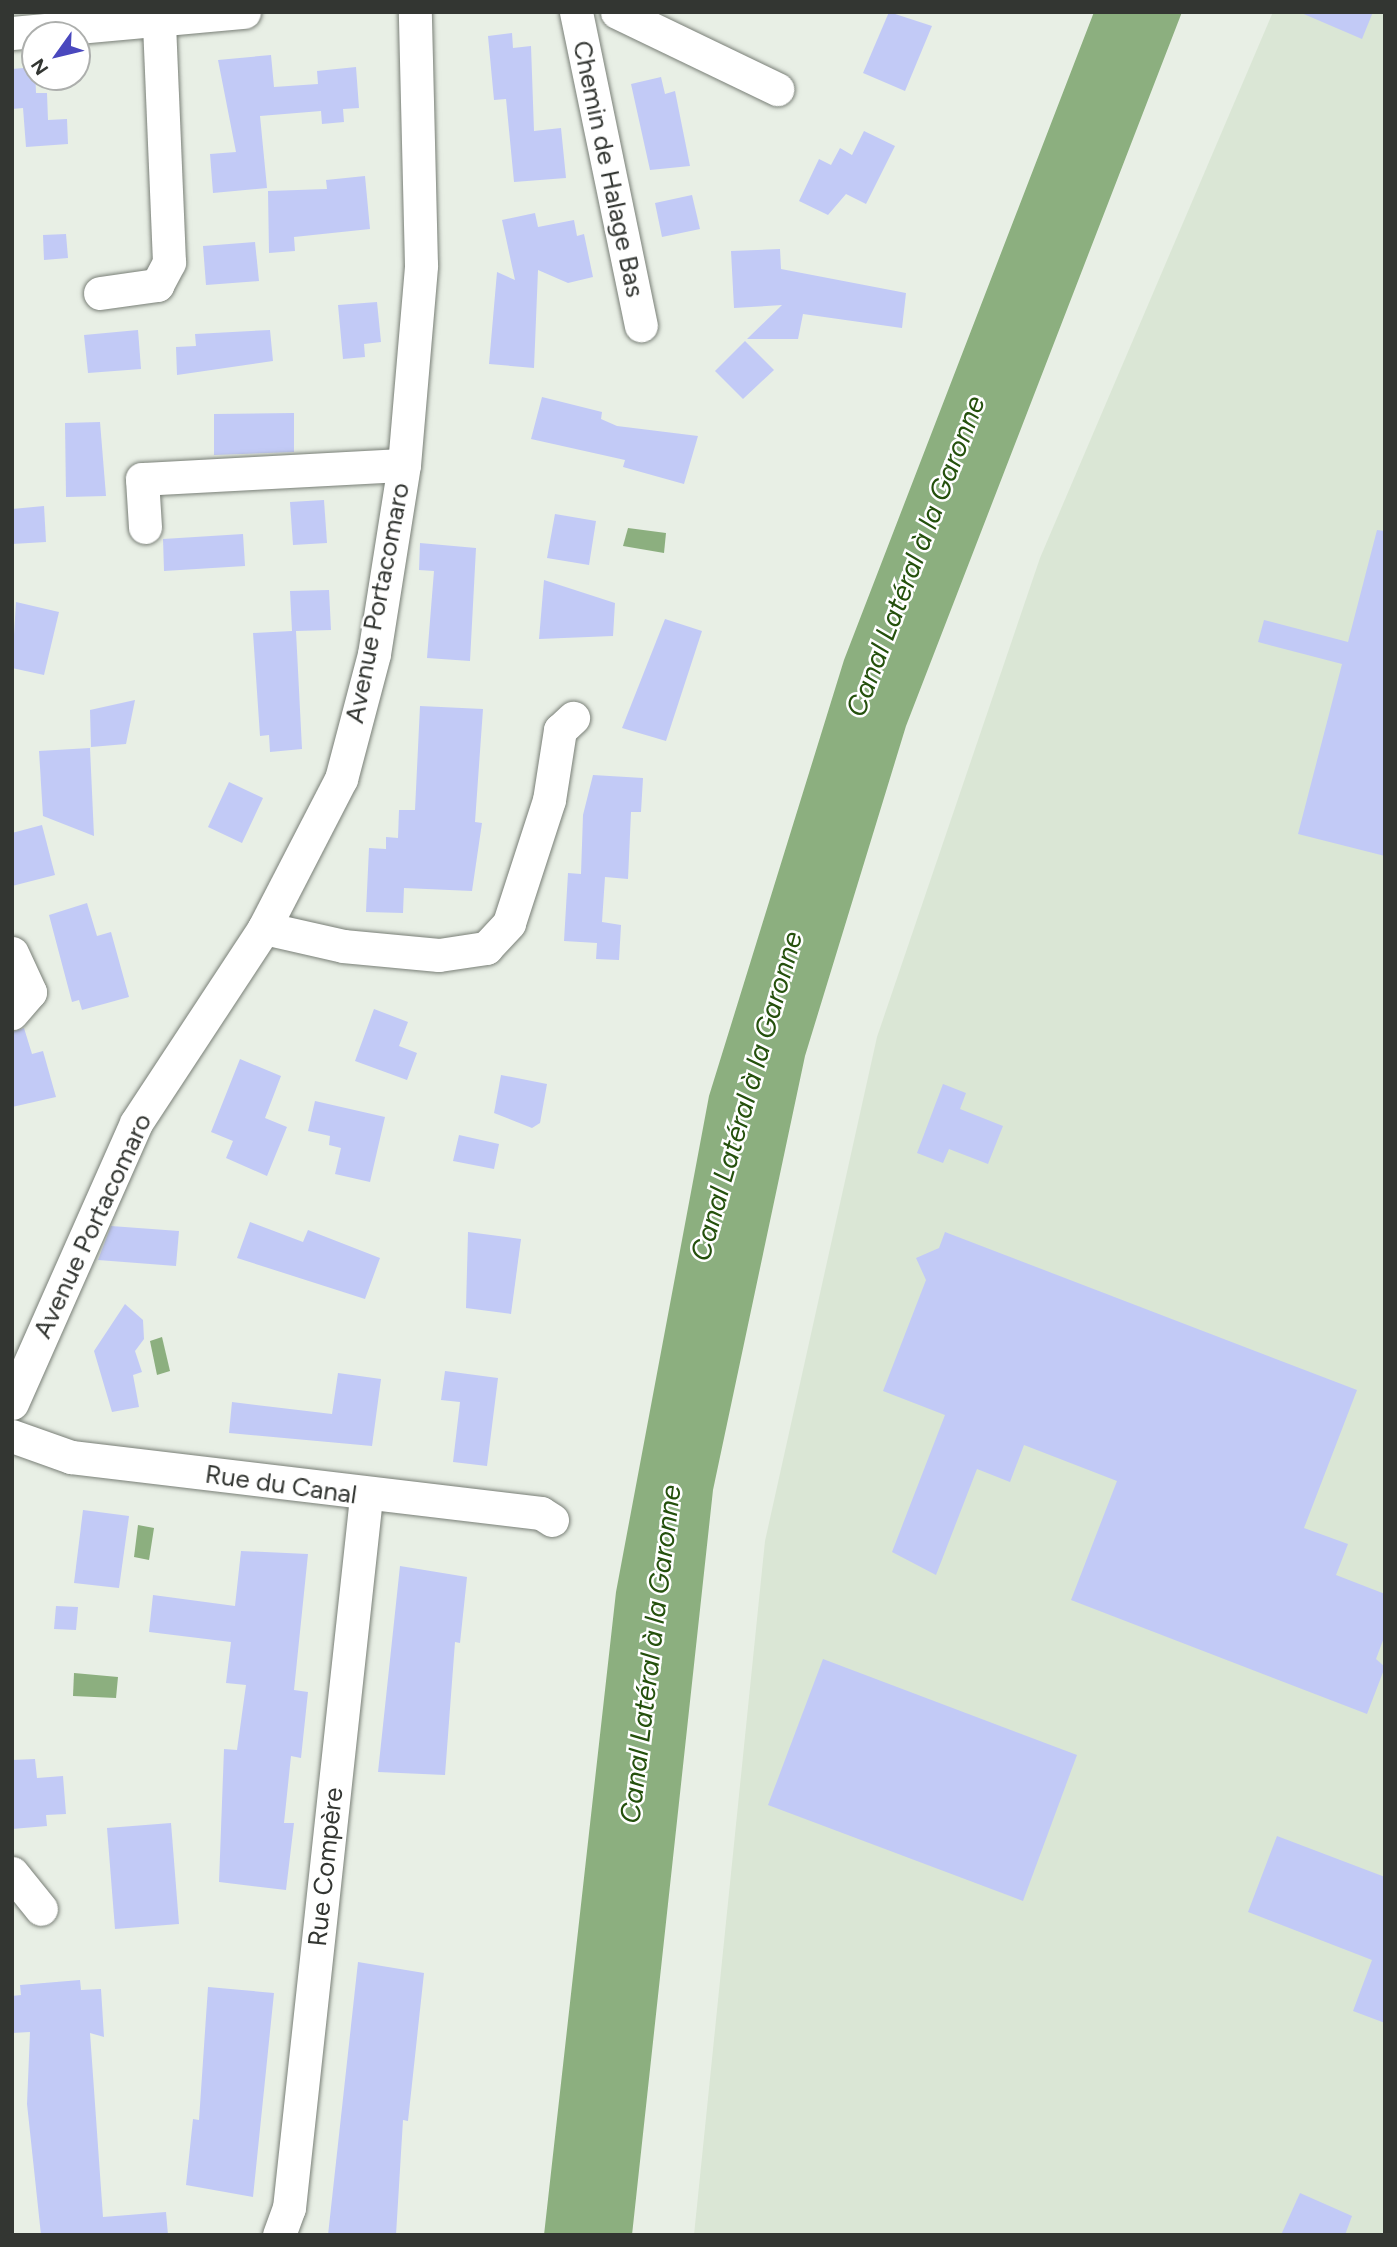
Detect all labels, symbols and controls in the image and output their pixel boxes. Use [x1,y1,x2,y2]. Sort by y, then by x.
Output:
north arrow [21,21,91,91]
street label: Chemin de Halage Bas [566,38,650,300]
text: N [26,54,53,79]
water label: Canal Latéral à la Garonne [838,391,992,721]
street label: Avenue Portacomaro [339,480,417,726]
water label: Canal Latéral à la Garonne [683,927,809,1265]
street label: Avenue Portacomaro [27,1109,159,1343]
street label: Rue du Canal [203,1459,359,1511]
water label: Canal Latéral à la Garonne [613,1483,687,1825]
street label: Rue Compère [302,1786,350,1948]

